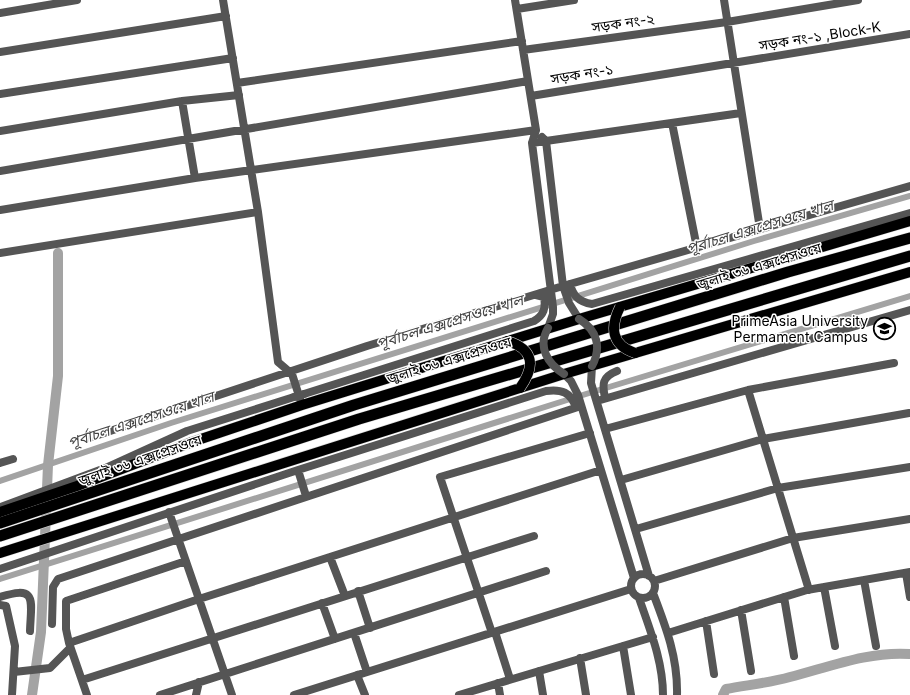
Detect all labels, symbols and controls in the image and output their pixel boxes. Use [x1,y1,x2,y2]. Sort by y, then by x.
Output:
street label: সড়ক নং-২ [589,10,656,35]
street label: সড়ক নং-১ ,Block-K [757,17,883,54]
street label: সড়ক নং-১ [548,60,614,87]
water label: পূর্বাচল এক্সপ্রেসওয়ে খাল [684,194,838,258]
street label: জুলাই ৩৬ এক্সপ্রেসওয়ে [694,238,823,293]
water label: পূর্বাচল এক্সপ্রেসওয়ে খাল [374,289,528,353]
place label: PrimeAsia University Permament Campus [731,312,868,345]
school or university icon: PrimeAsia University Permament Campus [871,316,897,342]
street label: জুলাই ৩৬ এক্সপ্রেসওয়ে [384,332,513,387]
water label: পূর্বাচল এক্সপ্রেসওয়ে খাল [65,386,219,452]
street label: জুলাই ৩৬ এক্সপ্রেসওয়ে [75,430,204,489]

